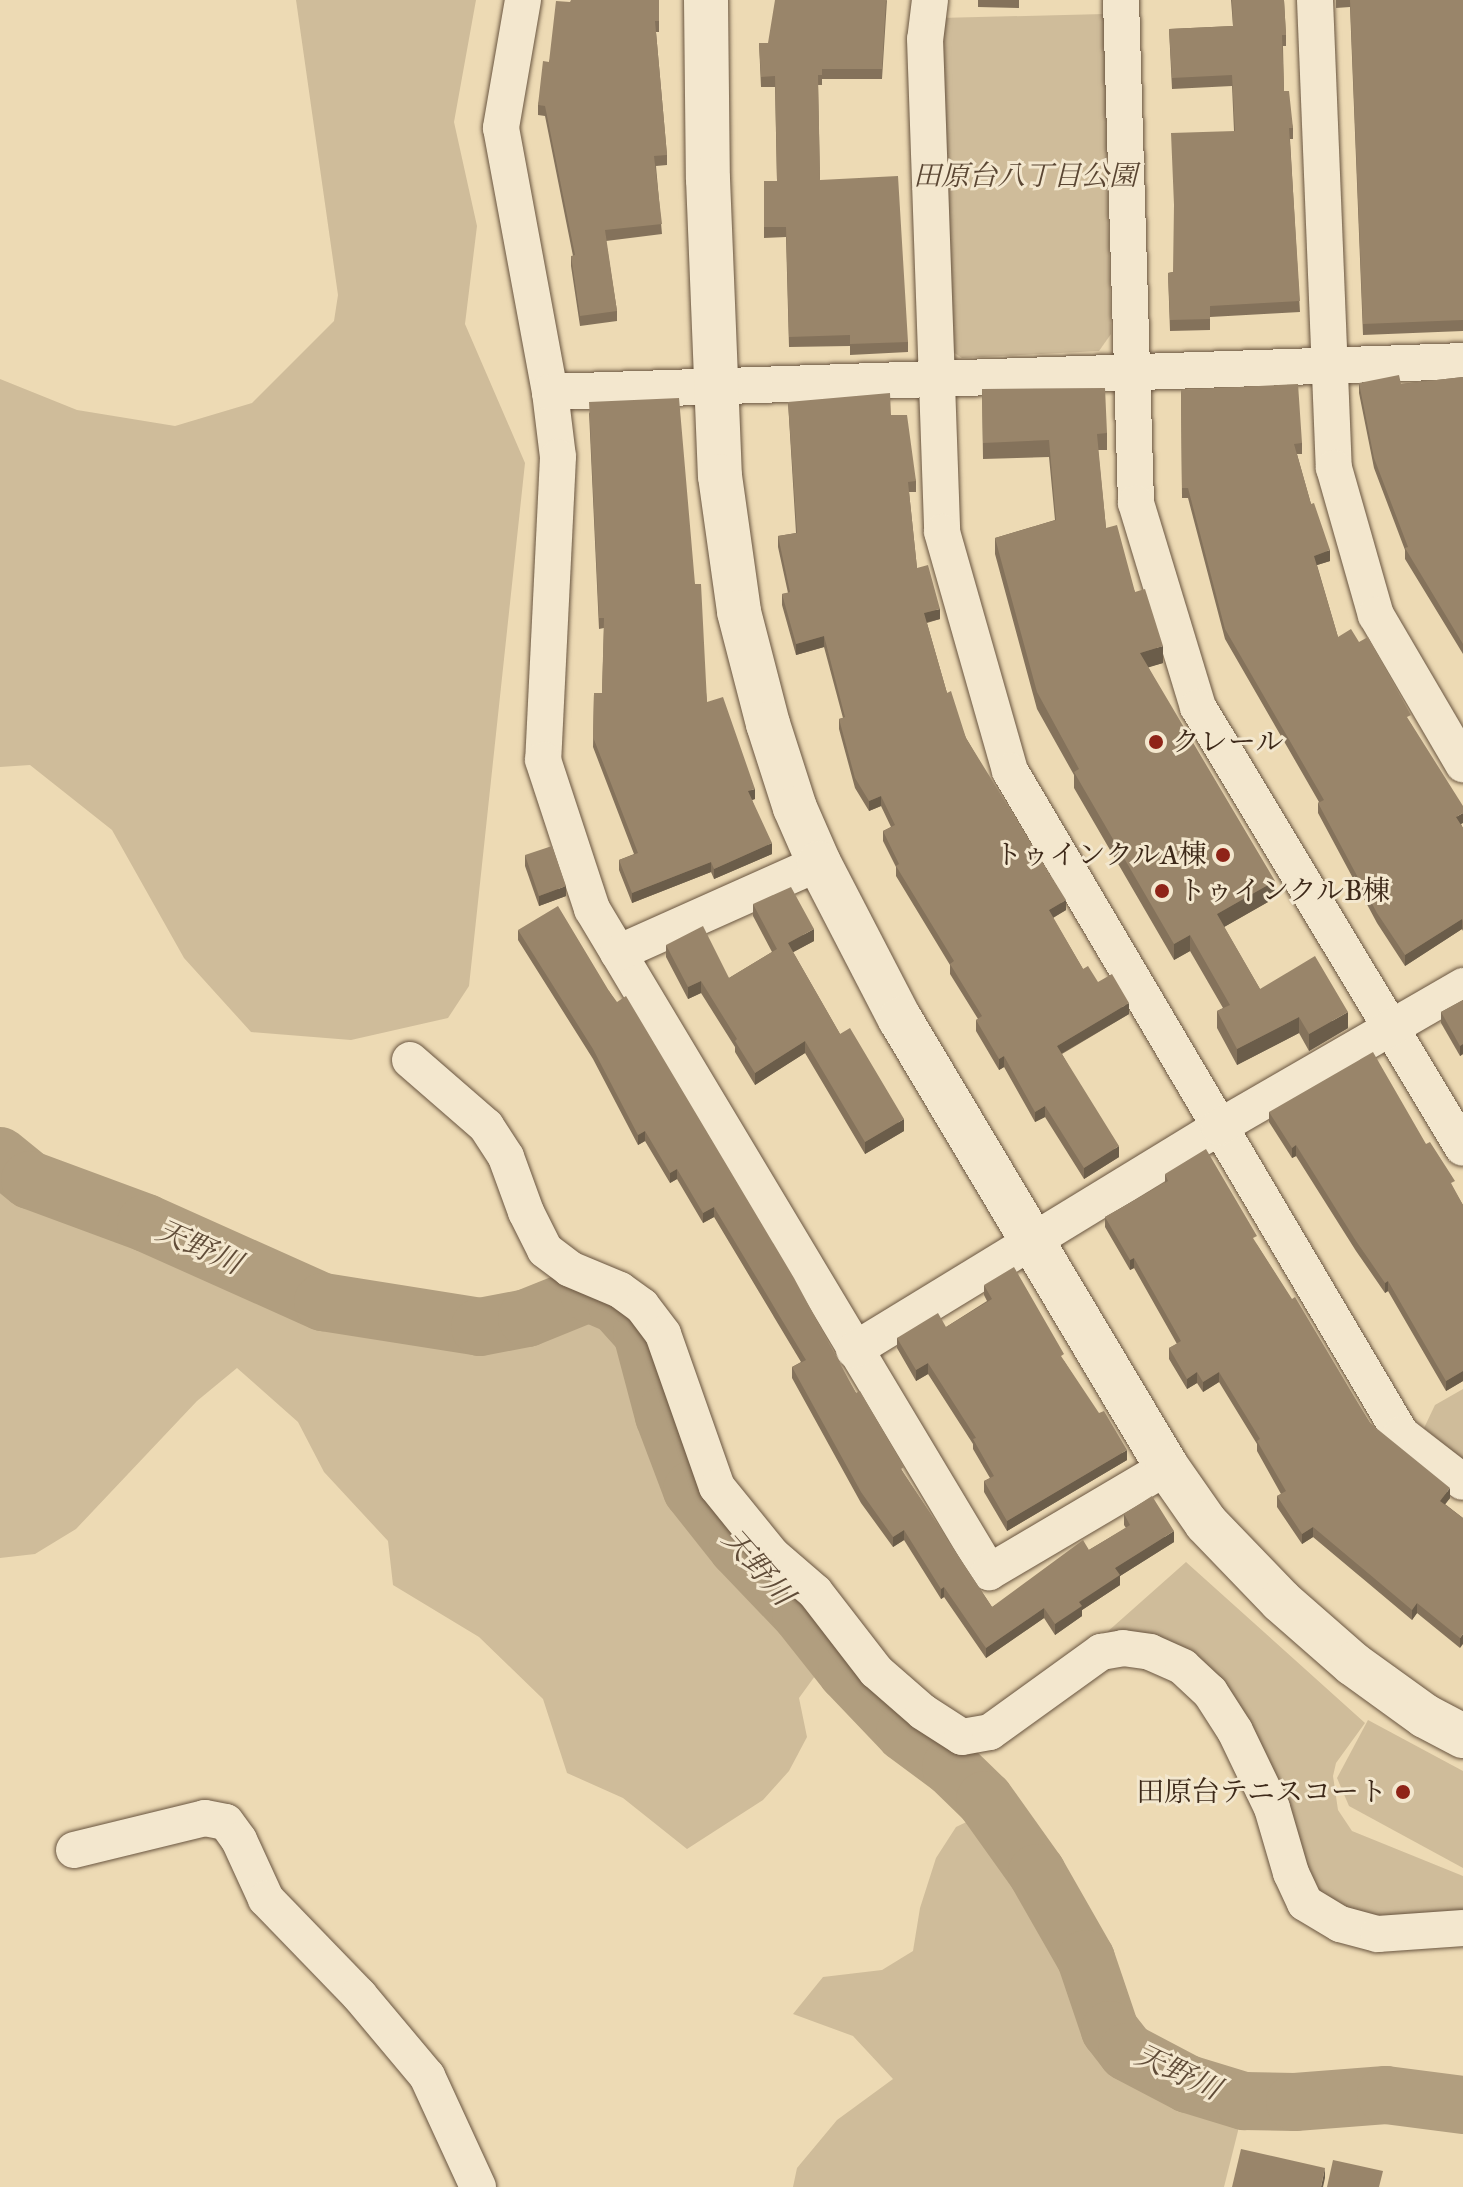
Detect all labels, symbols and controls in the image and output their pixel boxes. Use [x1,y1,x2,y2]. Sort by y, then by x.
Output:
park label: 田原台八丁目公園 [913,159,1137,193]
place label: クレール [1172,725,1284,759]
marker: クレール [1147,733,1165,751]
place label: トゥインクルA棟 [992,838,1207,872]
marker: トゥインクルA棟 [1214,846,1232,864]
place label: トゥインクルB棟 [1178,874,1393,908]
marker: トゥインクルB棟 [1153,882,1171,900]
water label: 天野川 [151,1212,247,1282]
water label: 天野川 [715,1521,801,1613]
place label: 田原台テニスコート [1135,1775,1387,1809]
marker: 田原台テニスコート [1394,1783,1412,1801]
water label: 天野川 [1130,2037,1226,2107]

